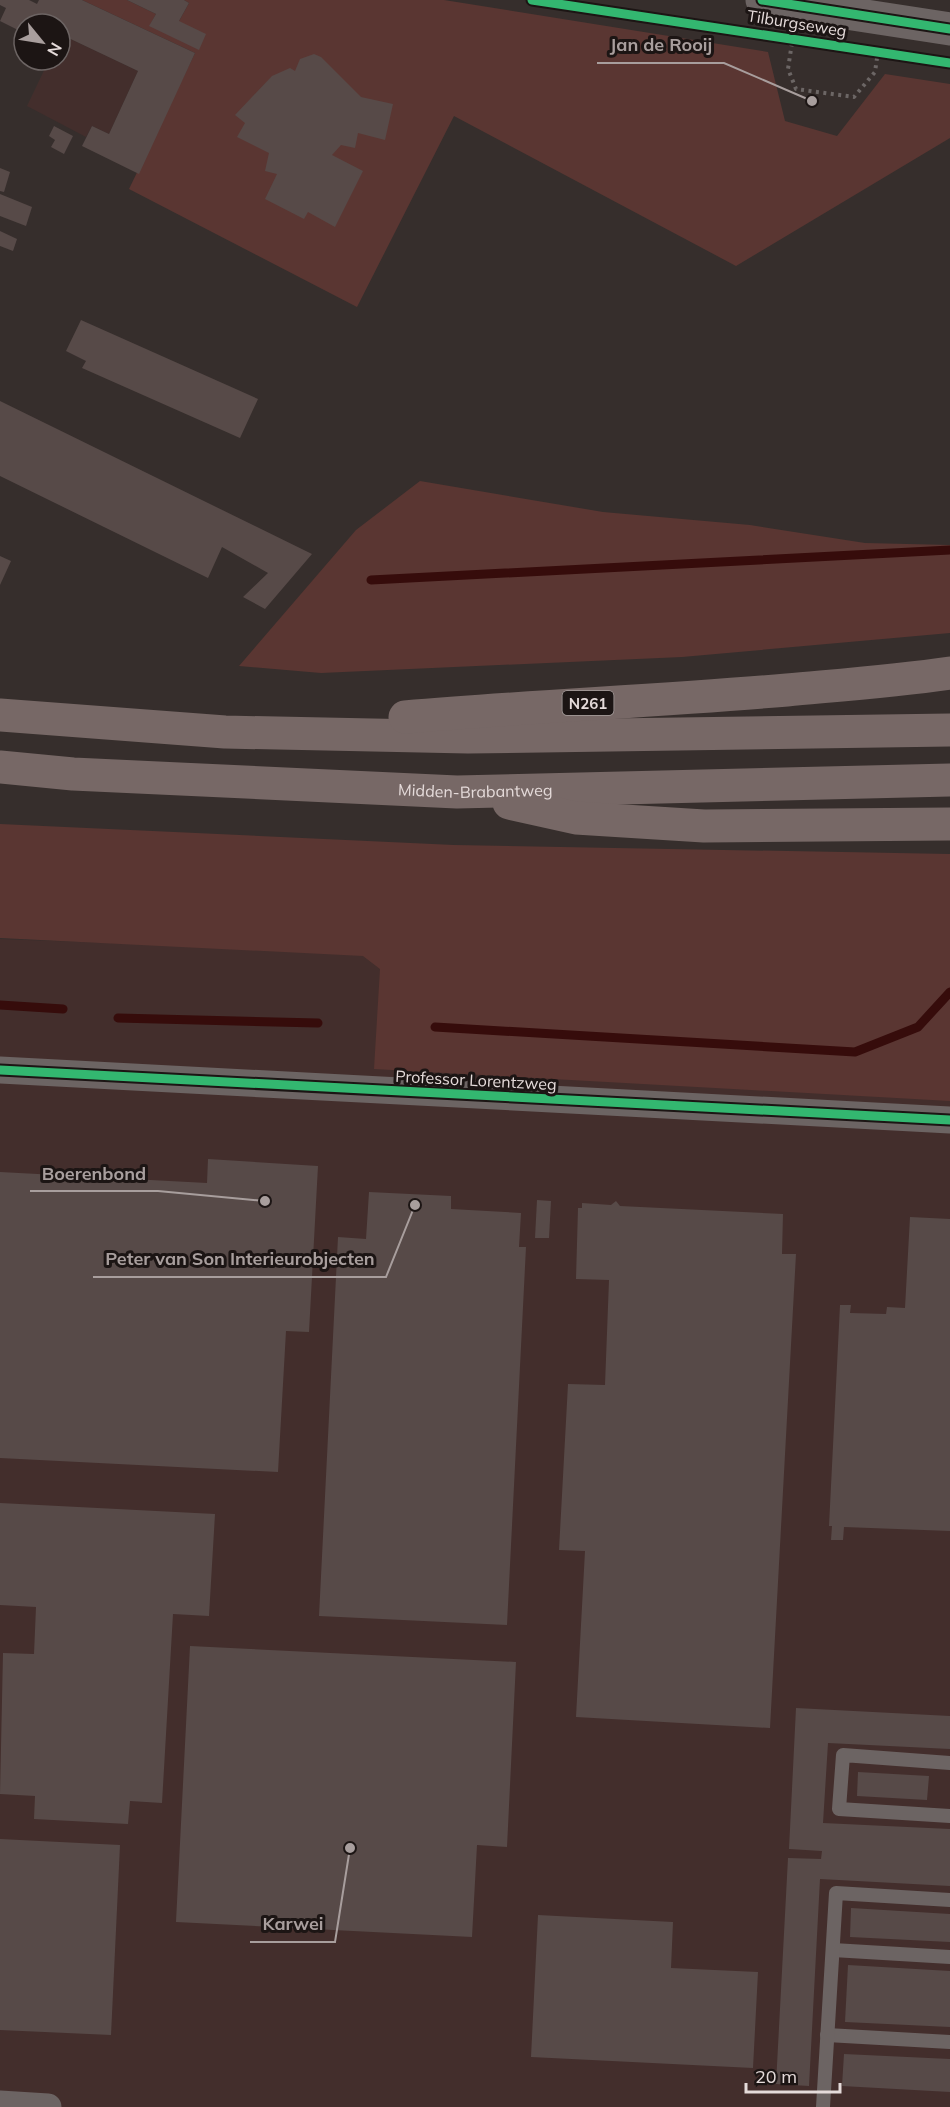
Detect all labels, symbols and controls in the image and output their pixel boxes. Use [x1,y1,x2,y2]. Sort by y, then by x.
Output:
street label: Tilburgseweg [746,5,848,41]
north arrow [12,12,72,72]
callout: Jan de Rooij [597,27,724,63]
text: Jan de Rooij [610,33,712,56]
text: N [43,39,67,60]
road number: N261 [562,691,614,715]
street label: Midden-Brabantweg [398,779,553,802]
street label: Professor Lorentzweg [395,1066,557,1094]
callout: Boerenbond [30,1155,158,1191]
text: Boerenbond [42,1162,146,1185]
callout: Peter van Son Interieurobjecten [93,1241,386,1277]
text: Peter van Son Interieurobjecten [105,1247,375,1270]
callout: Karwei [250,1906,335,1942]
text: Karwei [262,1912,324,1935]
scale bar [746,2056,840,2094]
text: 20 m [755,2065,797,2088]

